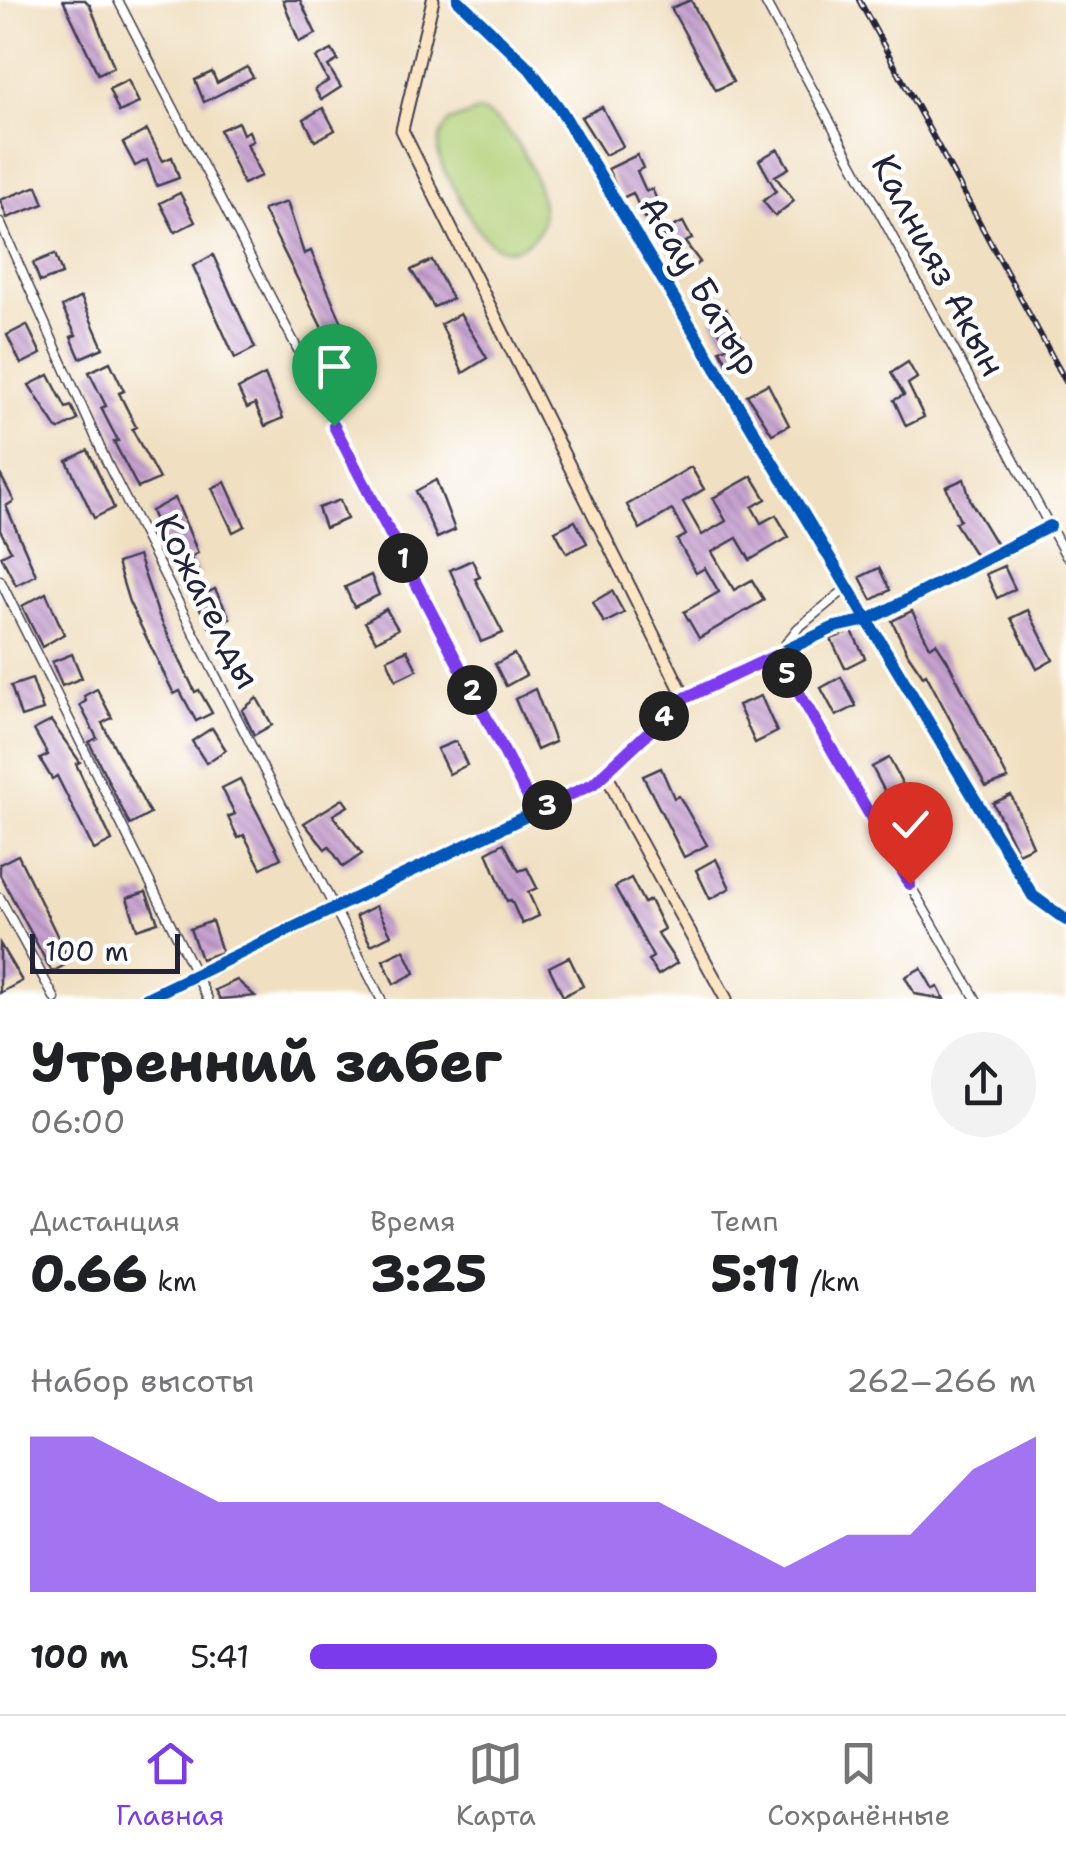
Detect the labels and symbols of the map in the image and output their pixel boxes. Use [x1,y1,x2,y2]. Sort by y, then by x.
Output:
street label: Калнияз Акын [861,146,1017,384]
street label: Асау Батыр [629,186,773,384]
pin [292,324,377,427]
street label: Кожагелды [144,506,272,696]
pin: 1 [378,533,428,583]
pin: 5 [762,648,812,698]
pin: 2 [447,665,497,715]
pin: 4 [639,691,689,741]
pin: 3 [522,780,572,830]
pin [868,782,953,885]
scale bar [30,929,180,974]

